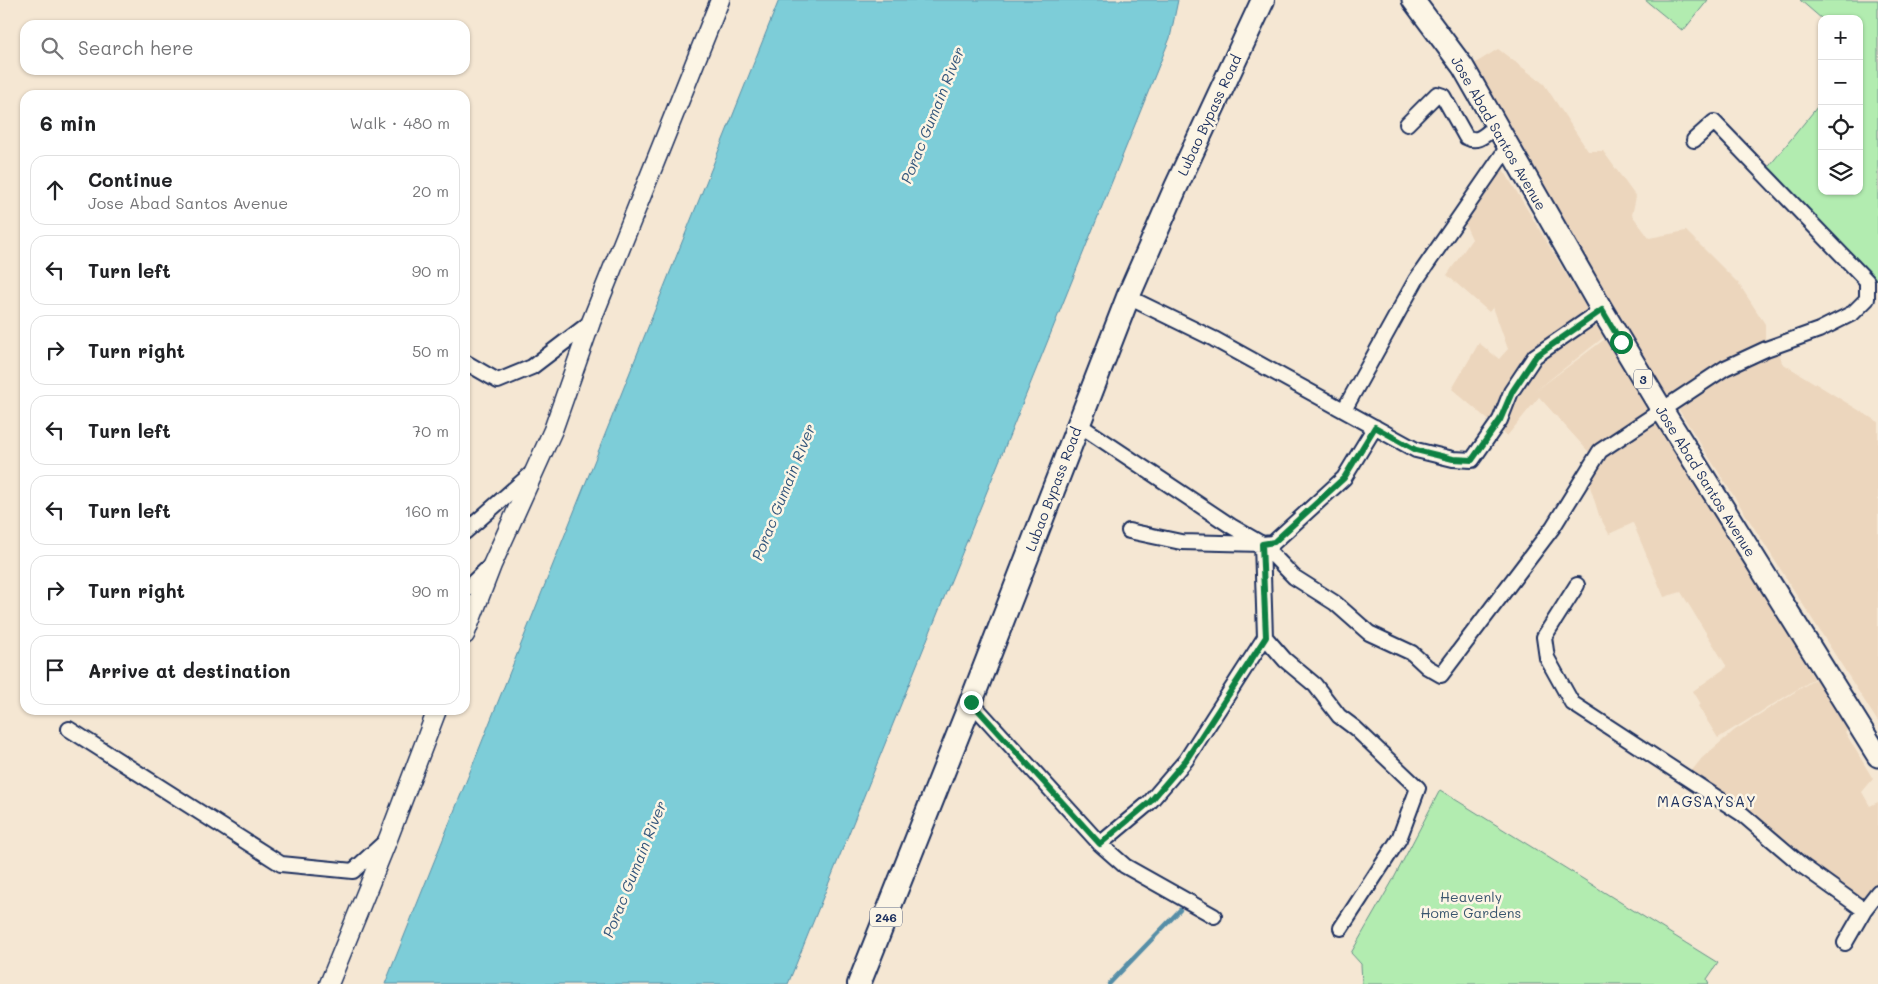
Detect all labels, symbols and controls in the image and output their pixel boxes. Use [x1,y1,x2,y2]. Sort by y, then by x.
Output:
map controls [1818,15,1863,195]
button: + [1818,15,1863,60]
search box [20,20,470,75]
icon: search [38,34,66,62]
text: Search here [78,35,194,60]
water label: Porac Gumain River [895,43,969,186]
street label: Lubao Bypass Road [1173,51,1246,179]
street label: Jose Abad Santos Avenue [1447,52,1551,214]
button: − [1818,60,1863,105]
button: locate [1818,105,1863,150]
text: 6 min [40,109,96,136]
text: Walk · 480 m [349,112,450,133]
button: layers [1818,150,1863,195]
text: Continue [88,167,173,192]
icon: ahead [41,176,69,204]
text: 20 m [412,180,449,201]
text: Jose Abad Santos Avenue [88,192,288,213]
icon: left [41,256,69,284]
text: Turn left [88,258,171,283]
text: 90 m [412,260,449,281]
route start [1610,331,1633,354]
icon: right [41,336,69,364]
text: Turn right [88,338,185,363]
text: 50 m [412,340,449,361]
road number: 3 [1634,369,1652,388]
street label: Jose Abad Santos Avenue [1652,402,1760,560]
icon: left [41,416,69,444]
text: Turn left [88,418,171,443]
text: 70 m [412,420,449,441]
water label: Porac Gumain River [746,420,820,563]
street label: Lubao Bypass Road [1021,424,1086,554]
icon: left [41,496,69,524]
text: Turn left [88,498,171,523]
text: 160 m [404,500,449,521]
icon: right [41,576,69,604]
text: Turn right [88,578,185,603]
text: 90 m [412,580,449,601]
icon: arrive [41,656,69,684]
text: Arrive at destination [88,658,291,683]
route end [960,691,983,714]
district label: MAGSAYSAY [1657,791,1757,811]
water label: Porac Gumain River [597,797,671,940]
park label: Heavenly Home Gardens [1421,887,1521,922]
road number: 246 [870,908,902,926]

